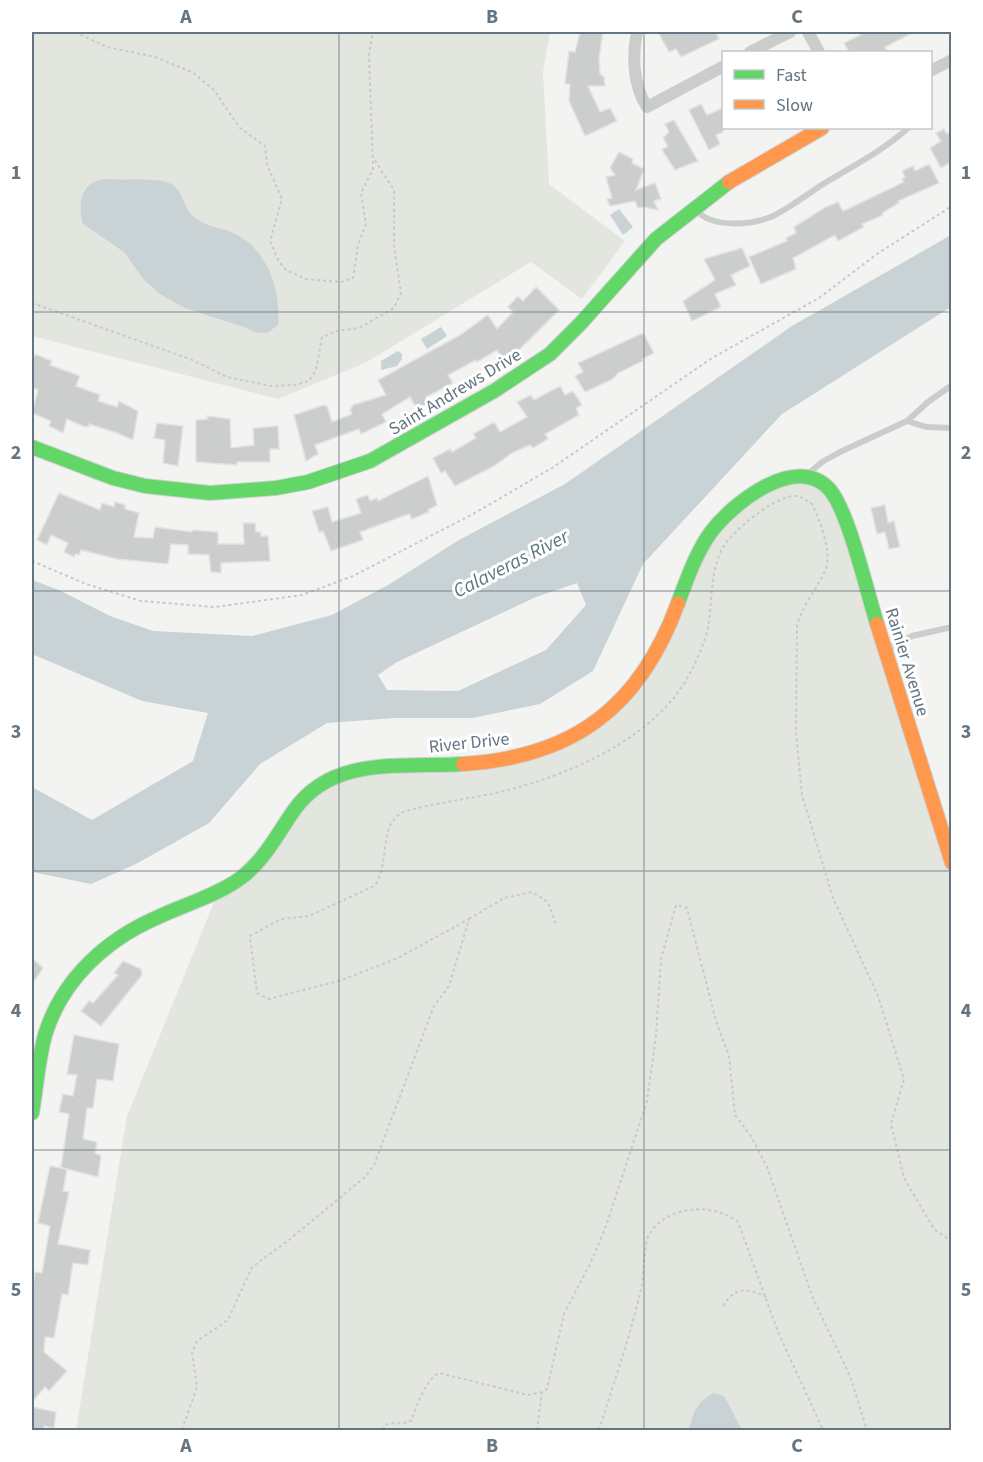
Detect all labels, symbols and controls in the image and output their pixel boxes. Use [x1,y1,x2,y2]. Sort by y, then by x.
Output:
text: A [179,3,192,31]
text: B [486,3,498,31]
text: C [791,3,803,31]
legend [722,51,932,129]
text: Fast [776,63,807,88]
text: Slow [776,93,813,118]
text: 1 [11,159,21,187]
text: 1 [961,159,971,187]
street label: Saint Andrews Drive [384,343,526,441]
text: 2 [11,439,21,467]
text: 2 [961,439,971,467]
water label: Calaveras River [448,522,575,605]
street label: Rainier Avenue [879,605,935,719]
text: 3 [11,718,21,746]
text: 3 [961,718,971,746]
street label: River Drive [428,726,511,760]
text: 4 [11,997,22,1025]
text: 4 [961,997,972,1025]
text: 5 [11,1276,21,1304]
text: 5 [961,1276,971,1304]
text: A [179,1432,192,1460]
text: B [486,1432,498,1460]
text: C [791,1432,803,1460]

